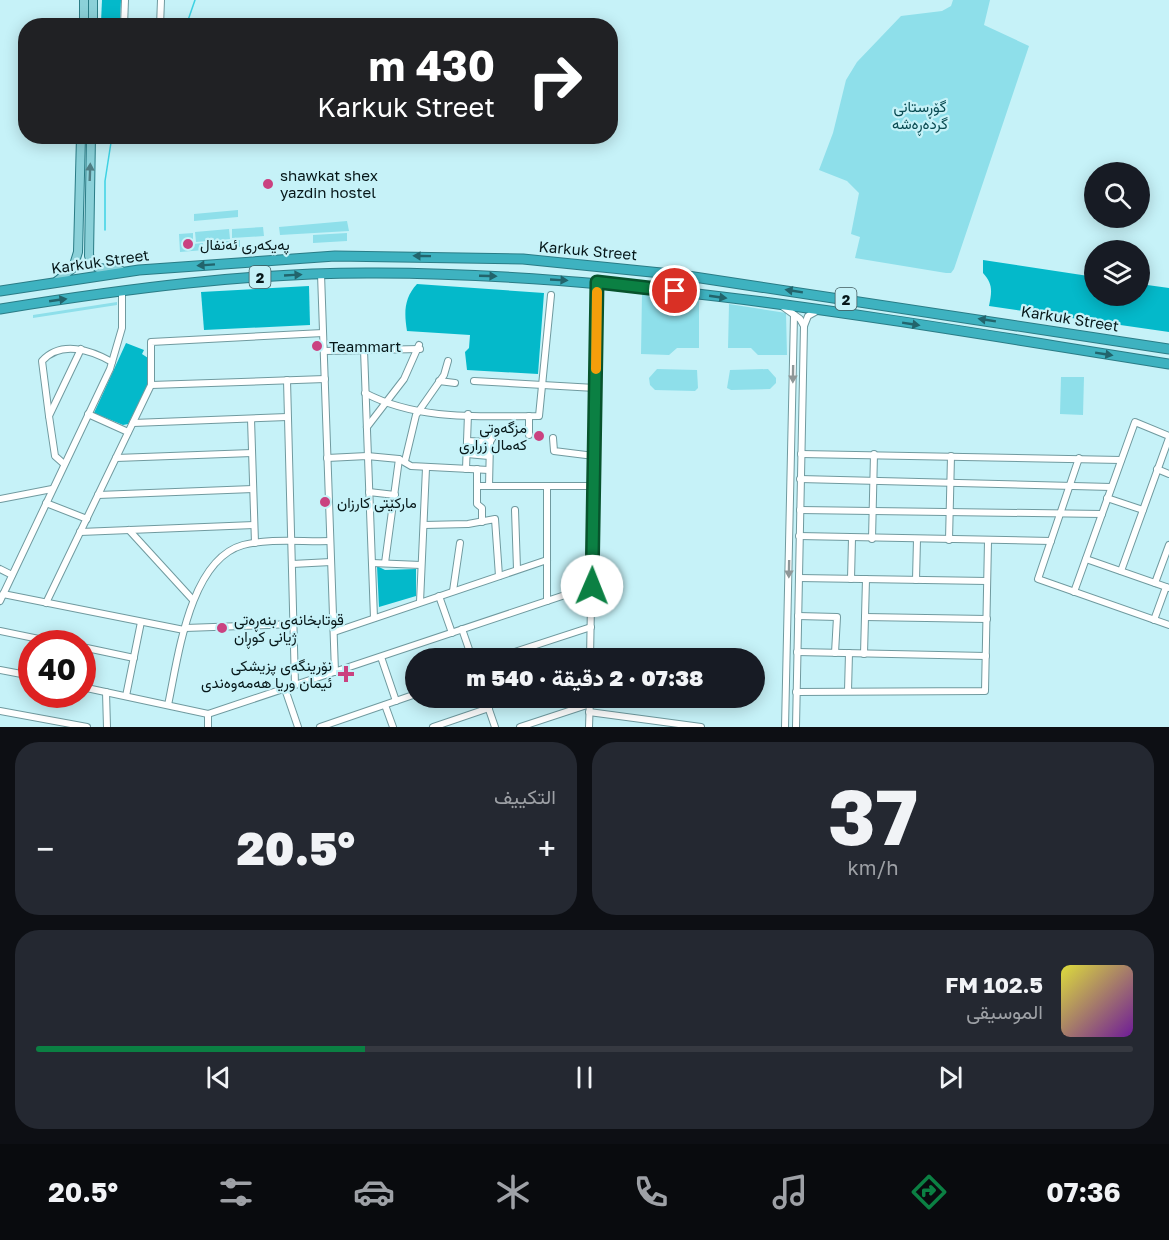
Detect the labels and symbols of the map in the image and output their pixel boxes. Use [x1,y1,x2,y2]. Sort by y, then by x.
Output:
park label: گۆڕستانی گردەڕەشە [892,97,948,136]
one-way arrow [85,163,95,182]
place label: shawkat shex yazdin hostel [280,166,378,201]
marker: shawkat shex yazdin hostel [261,177,275,191]
place label: پەیکەری ئەنفال [200,235,290,255]
marker: پەیکەری ئەنفال [181,237,195,251]
street label: Karkuk Street [538,237,638,263]
street label: Karkuk Street [50,245,150,277]
one-way arrow [413,251,432,261]
one-way arrow [197,260,216,270]
pin [649,265,700,316]
road number: 2 [250,266,270,288]
one-way arrow [284,271,303,280]
one-way arrow [479,272,498,281]
one-way arrow [550,276,569,285]
one-way arrow [784,286,803,295]
road number: 2 [836,288,856,310]
one-way arrow [708,293,727,302]
one-way arrow [48,296,67,305]
street label: Karkuk Street [1020,301,1120,335]
one-way arrow [977,316,996,325]
one-way arrow [902,320,921,329]
place label: Teammart [329,337,401,355]
marker: Teammart [310,339,324,353]
one-way arrow [1094,349,1113,358]
one-way arrow [788,364,798,383]
place label: مزگەوتی کەمال زراری [459,418,527,455]
marker: مزگەوتی کەمال زراری [532,429,546,443]
place label: مارکێتی کارزان [337,493,417,513]
marker: مارکێتی کارزان [318,495,332,509]
position arrow [560,554,624,618]
one-way arrow [784,559,794,578]
place label: قوتابخانەی بنەڕەتی ژیانی کوڕان [234,610,344,649]
marker: قوتابخانەی بنەڕەتی ژیانی کوڕان [215,621,229,635]
speed limit sign: 40 [18,630,96,708]
place label: نۆرینگەی پزیشکی ئیمان وریا هەمەوەندی [201,656,332,693]
marker: نۆرینگەی پزیشکی ئیمان وریا هەمەوەندی [337,665,355,683]

